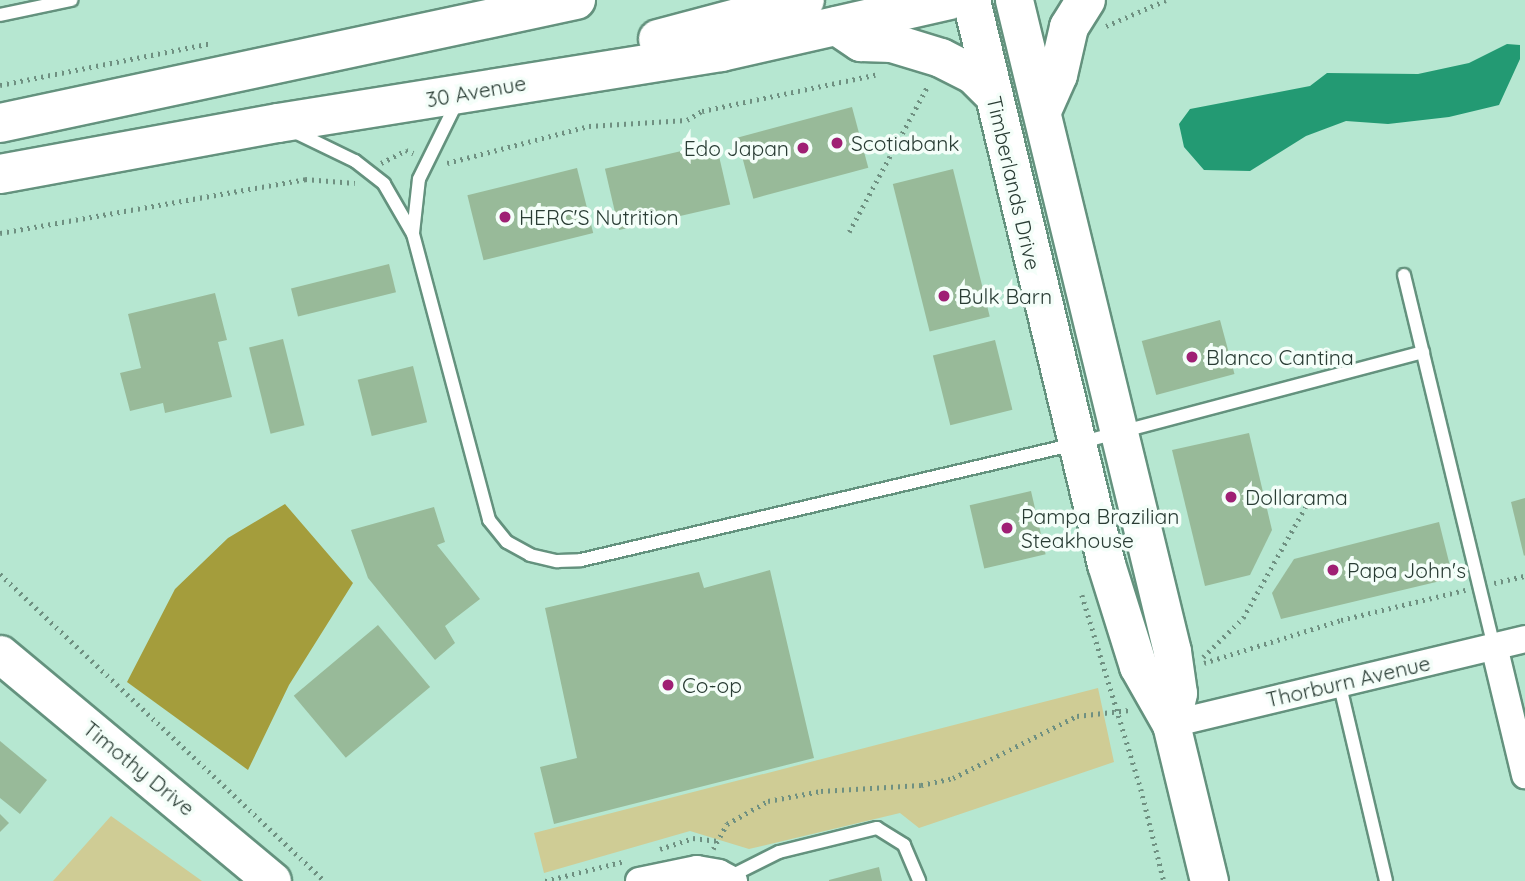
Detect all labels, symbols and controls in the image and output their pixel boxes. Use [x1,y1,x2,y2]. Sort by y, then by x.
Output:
street label: 30 Avenue [424,70,528,112]
street label: Timberlands Drive [982,94,1046,272]
place label: Scotiabank [851,130,960,156]
place label: Edo Japan [684,135,789,161]
marker: Scotiabank [829,135,845,151]
marker: Edo Japan [795,140,811,156]
place label: HERC'S Nutrition [519,204,679,230]
marker: HERC'S Nutrition [497,209,513,225]
place label: Bulk Barn [958,283,1052,309]
marker: Bulk Barn [936,288,952,304]
place label: Blanco Cantina [1206,344,1354,370]
marker: Blanco Cantina [1184,349,1200,365]
place label: Dollarama [1245,484,1348,510]
marker: Dollarama [1223,489,1239,505]
place label: Pampa Brazilian Steakhouse [1021,503,1179,553]
marker: Pampa Brazilian Steakhouse [999,520,1015,536]
place label: Papa John's [1347,557,1466,583]
marker: Papa John's [1325,562,1341,578]
street label: Thorburn Avenue [1263,650,1433,712]
place label: Co-op [682,672,742,698]
marker: Co-op [660,677,676,693]
street label: Timothy Drive [78,715,200,821]

